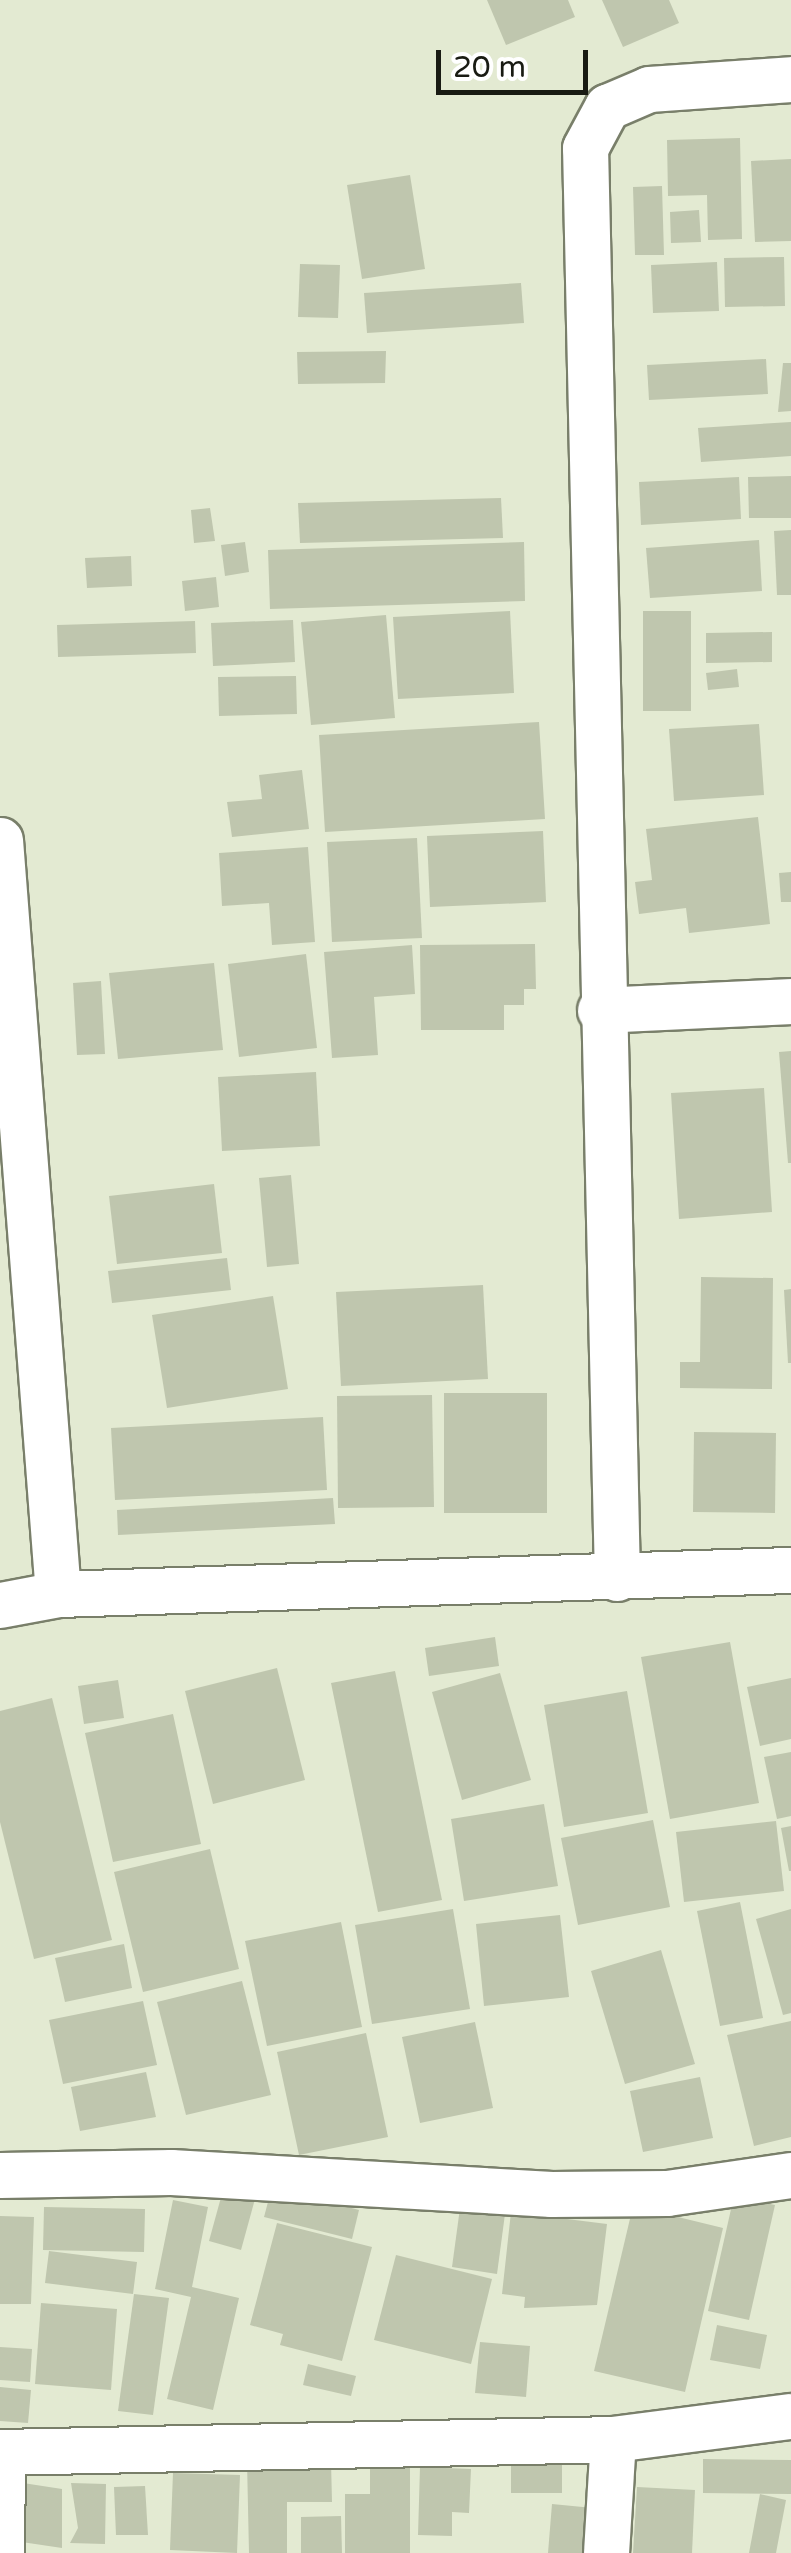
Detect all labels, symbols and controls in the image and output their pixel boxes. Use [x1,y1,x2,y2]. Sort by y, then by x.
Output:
scale bar [441,30,594,92]
text: 20 m [453,49,526,86]

